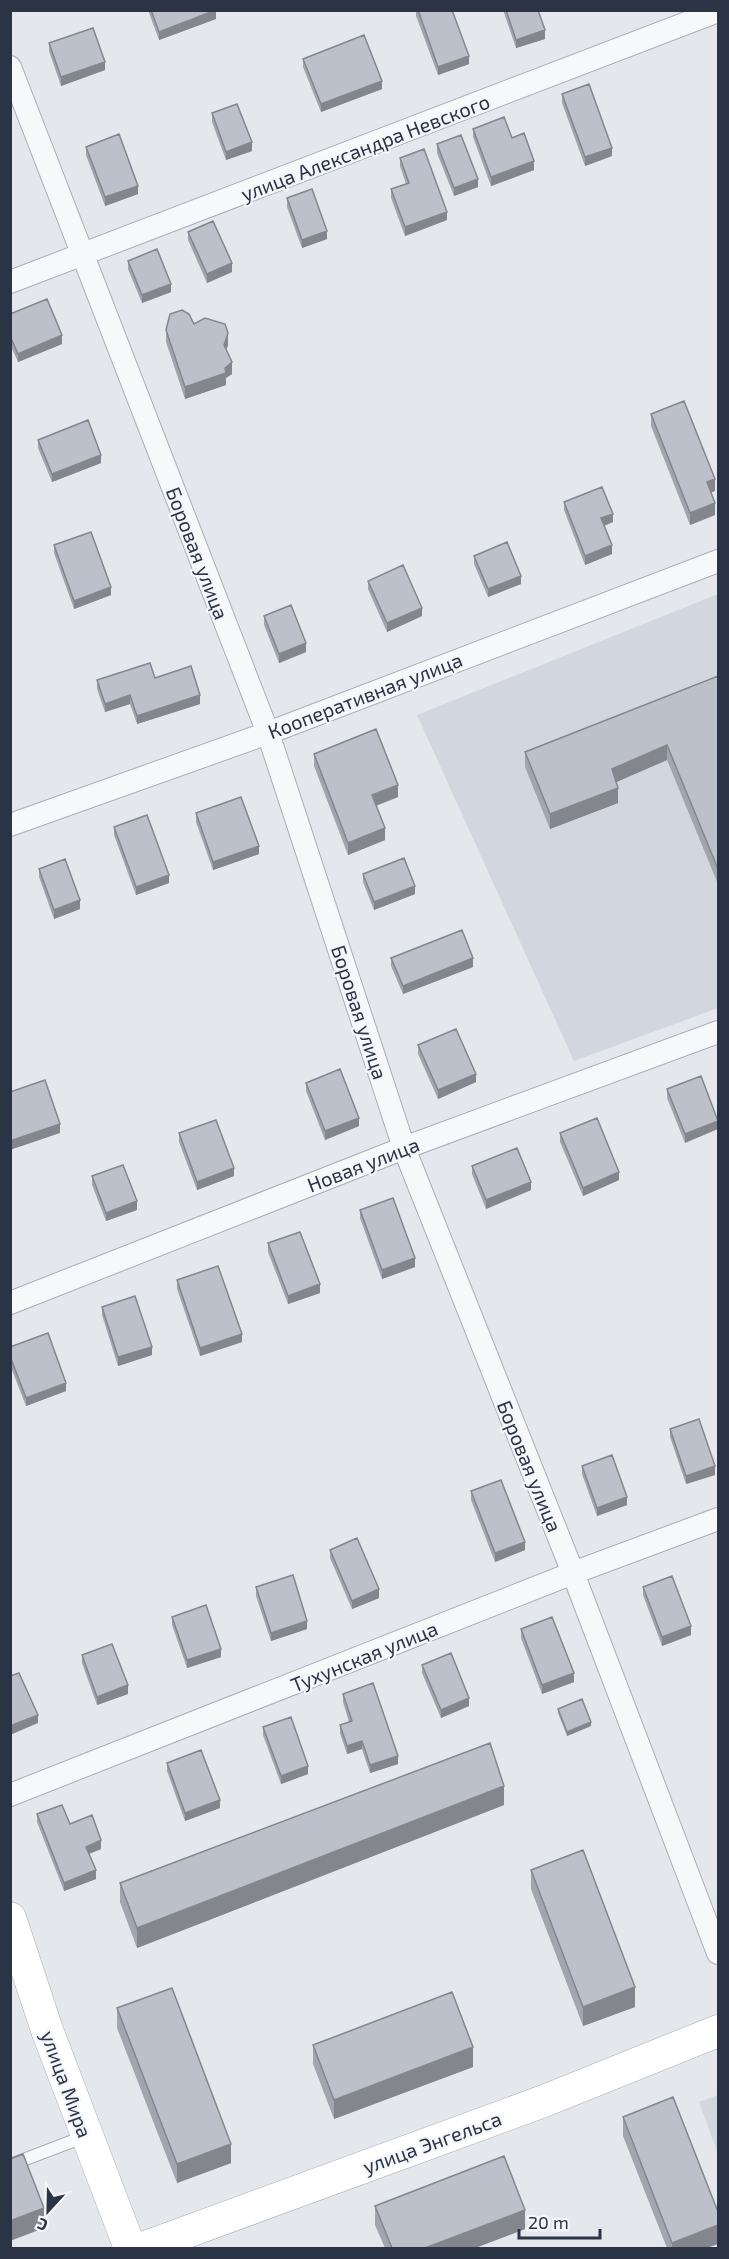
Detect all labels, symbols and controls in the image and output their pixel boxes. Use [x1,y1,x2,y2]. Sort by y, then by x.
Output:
street label: улица Александра Невского [237,88,493,207]
street label: Боровая улица [161,483,234,623]
street label: Кооперативная улица [264,647,466,744]
street label: Боровая улица [326,942,393,1082]
street label: Новая улица [304,1132,423,1197]
street label: Боровая улица [492,1397,567,1536]
street label: Тухунская улица [287,1616,441,1697]
street label: улица Мира [36,2027,97,2141]
street label: улица Энгельса [359,2106,505,2179]
north arrow [18,2181,78,2241]
scale bar [519,2202,600,2240]
text: 20 m [528,2211,569,2233]
text: С [34,2215,50,2236]

